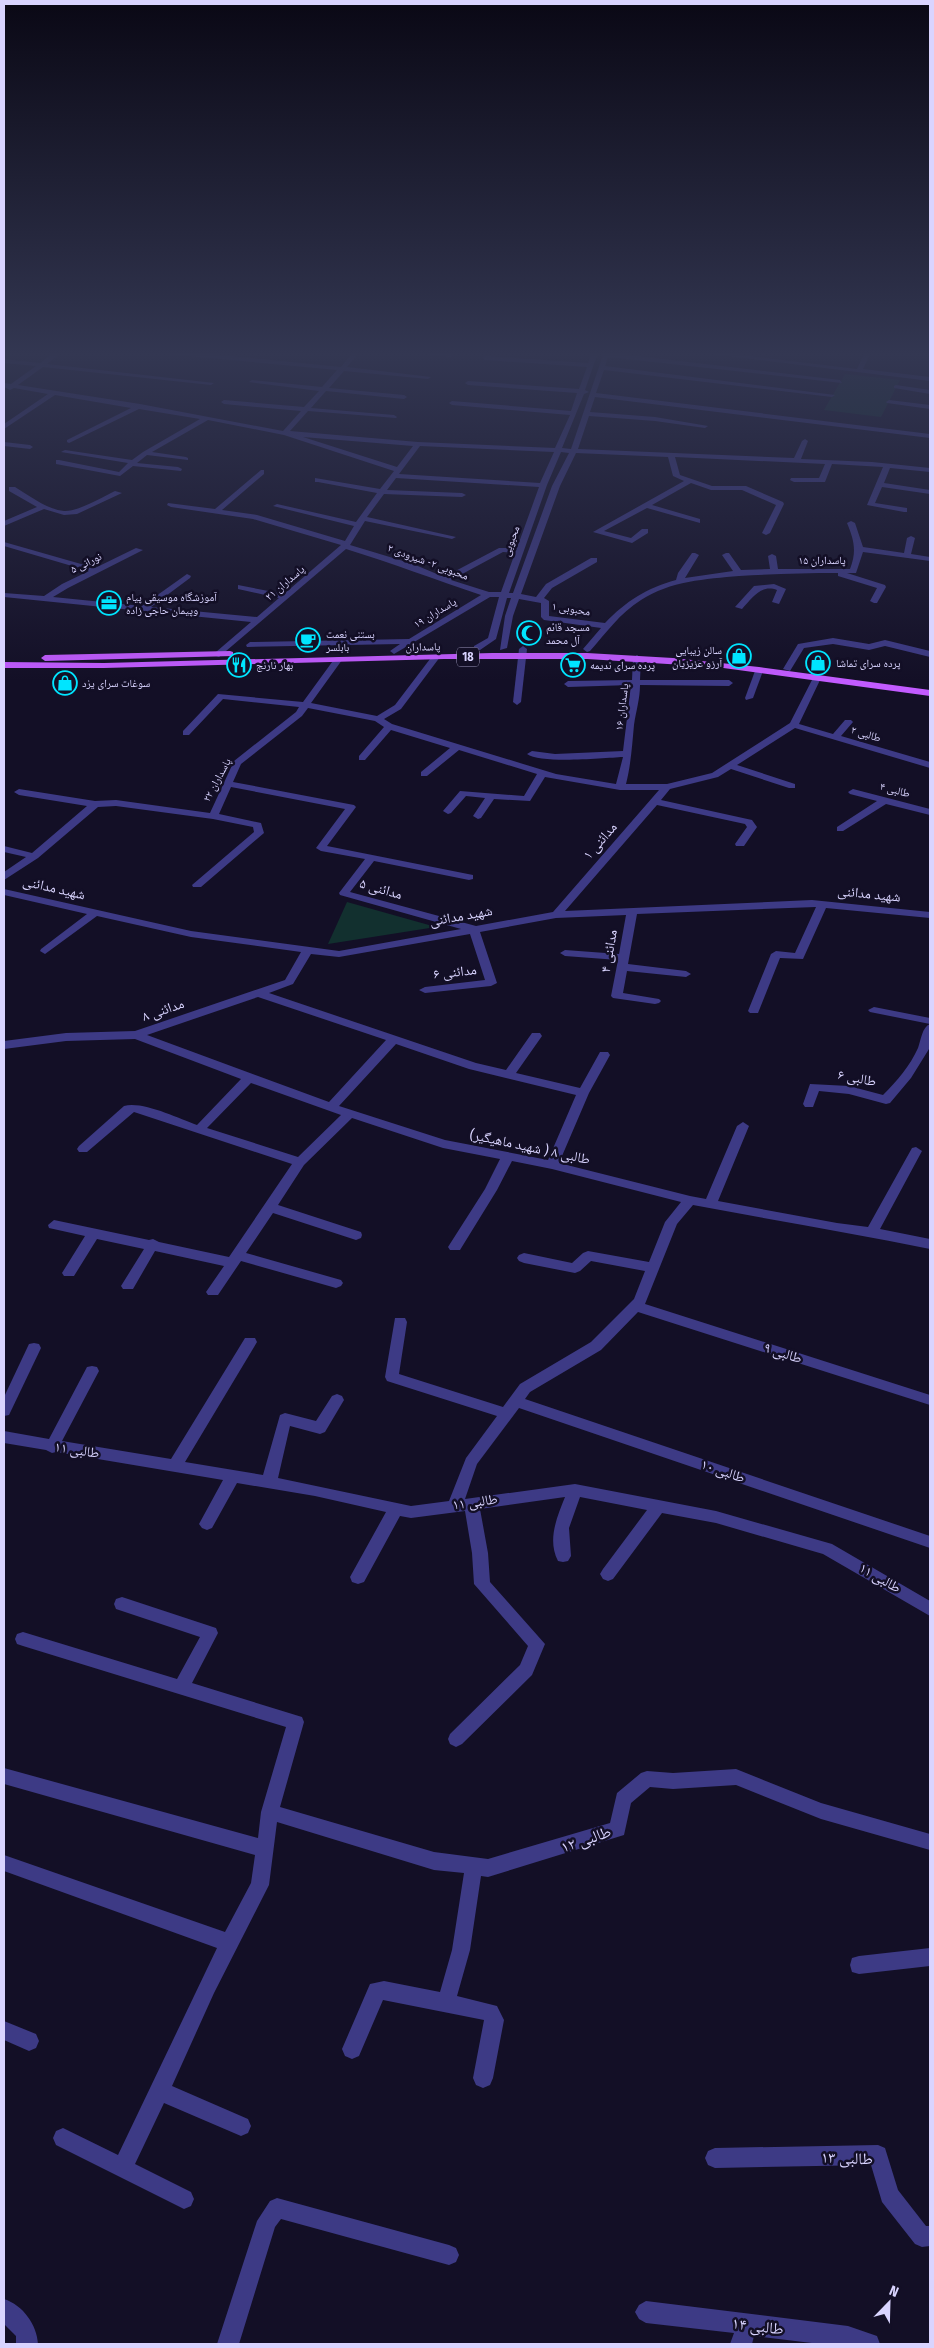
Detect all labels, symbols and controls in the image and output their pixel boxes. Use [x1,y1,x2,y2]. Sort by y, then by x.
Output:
street label: محبوبی [500,524,522,558]
street label: محبوبی ۲- شیرودی ۲ [386,541,470,583]
street label: نورانی ۵ [68,550,104,576]
street label: پاسداران ۱۵ [798,554,846,567]
street label: پاسداران ۲۱ [263,563,308,603]
office icon: آموزشگاه موسیقی پیام وپیمان حاجی زاده [96,590,122,616]
place label: آموزشگاه موسیقی پیام وپیمان حاجی زاده [126,591,217,617]
street label: پاسداران ۱۹ [411,595,459,631]
street label: محبوبی ۱ [551,600,591,618]
mosque icon: مسجد قائم آل محمد [516,620,542,646]
place label: مسجد قائم آل محمد [546,621,590,647]
cafe icon: بستنی نعمت بابلسر [295,627,321,653]
place label: بستنی نعمت بابلسر [325,628,375,654]
street label: پاسداران [405,640,441,654]
shop icon: سالن زیبایی آرزو عزیزیان [726,643,752,669]
place label: سالن زیبایی آرزو عزیزیان [672,644,722,670]
road number: 18 [457,648,479,666]
shop icon: پرده سرای تماشا [805,650,831,676]
restaurant icon: بهار نارنج [226,652,252,678]
supermarket icon: پرده سرای ندیمه [560,652,586,678]
place label: پرده سرای تماشا [836,657,901,670]
place label: بهار نارنج [256,659,293,672]
place label: پرده سرای ندیمه [590,659,655,672]
shop icon: سوغات سرای یزد [52,670,78,696]
place label: سوغات سرای یزد [82,677,150,690]
street label: پاسداران ۱۶ [613,682,631,731]
street label: طالبی ۲ [849,723,883,745]
street label: پاسداران ۲۲ [200,756,234,804]
street label: طالبی ۴ [878,780,912,800]
street label: مدائنی ۱ [579,819,621,863]
street label: شهید مدائنی [21,873,87,903]
street label: مدائنی ۵ [358,875,404,903]
street label: شهید مدائنی [837,882,901,906]
street label: شهید مدائنی [428,902,494,930]
street label: مدائنی ۴ [597,928,621,974]
street label: مدائنی ۶ [432,961,478,983]
street label: مدائنی ۸ [140,995,186,1025]
street label: طالبی ۶ [836,1066,878,1090]
street label: طالبی ۸ ( شهید ماهیگیر) [468,1126,592,1168]
street label: طالبی ۹ [762,1339,804,1367]
street label: طالبی ۱۱ [53,1438,101,1462]
street label: طالبی ۱۰ [699,1456,747,1486]
street label: طالبی ۱۱ [451,1490,499,1514]
street label: طالبی ۱۱ [856,1559,904,1597]
street label: طالبی ۱۲ [558,1822,614,1857]
street label: طالبی ۱۳ [821,2148,873,2169]
north arrow [864,2278,914,2328]
text: N [887,2282,901,2301]
street label: طالبی ۱۴ [731,2313,785,2340]

